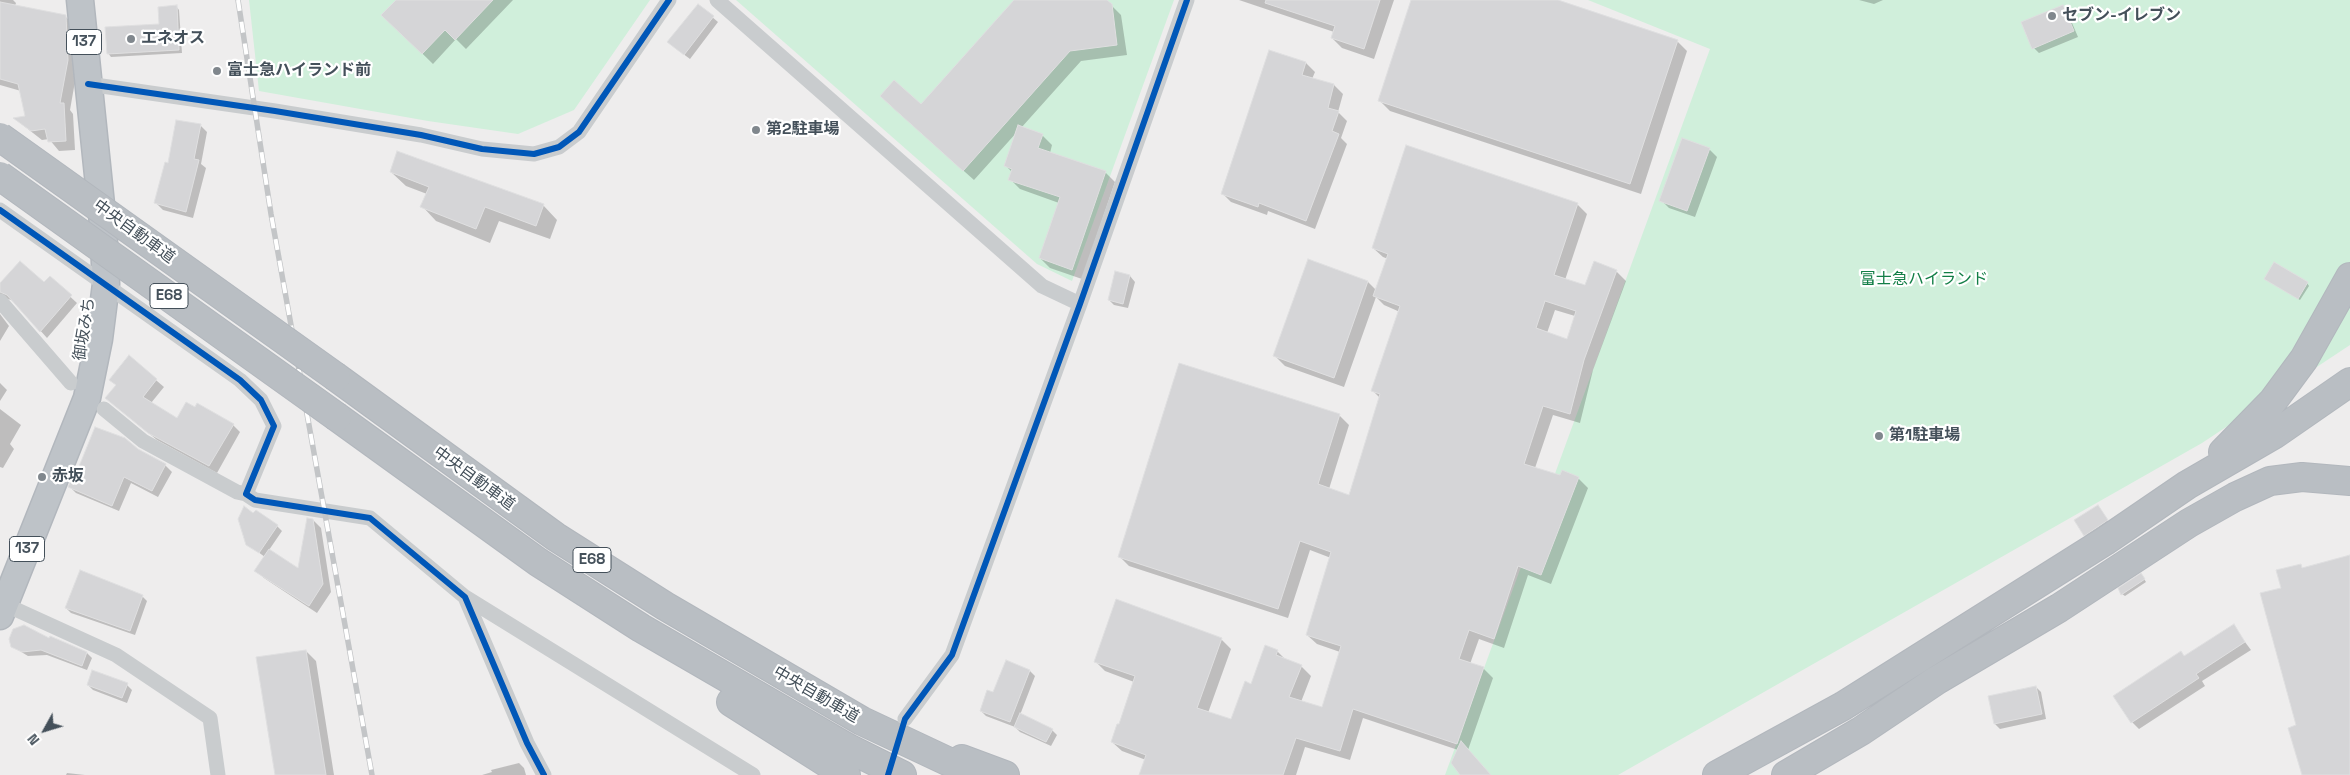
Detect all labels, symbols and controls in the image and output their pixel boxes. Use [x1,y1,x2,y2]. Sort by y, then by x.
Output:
place label: セブン-イレブン [2062,6,2181,26]
marker: セブン-イレブン [2046,10,2058,22]
place label: エネオス [141,29,205,49]
road number: 137 [66,30,102,54]
marker: エネオス [125,33,137,45]
place label: 富士急ハイランド前 [227,61,371,81]
marker: 富士急ハイランド前 [211,65,223,77]
place label: 第2駐車場 [766,120,840,140]
marker: 第2駐車場 [750,124,762,136]
street label: 中央自動車道 [90,196,178,268]
park label: 富士急ハイランド [1860,270,1988,290]
road number: E68 [150,284,188,308]
street label: 御坂みち [71,296,99,362]
place label: 第1駐車場 [1889,426,1960,446]
marker: 第1駐車場 [1873,430,1885,442]
street label: 中央自動車道 [430,443,518,515]
place label: 赤坂 [52,467,84,487]
marker: 赤坂 [36,471,48,483]
road number: 137 [10,536,44,562]
road number: E68 [573,548,611,572]
street label: 中央自動車道 [770,663,862,727]
north arrow [20,705,70,755]
text: N [23,730,43,749]

